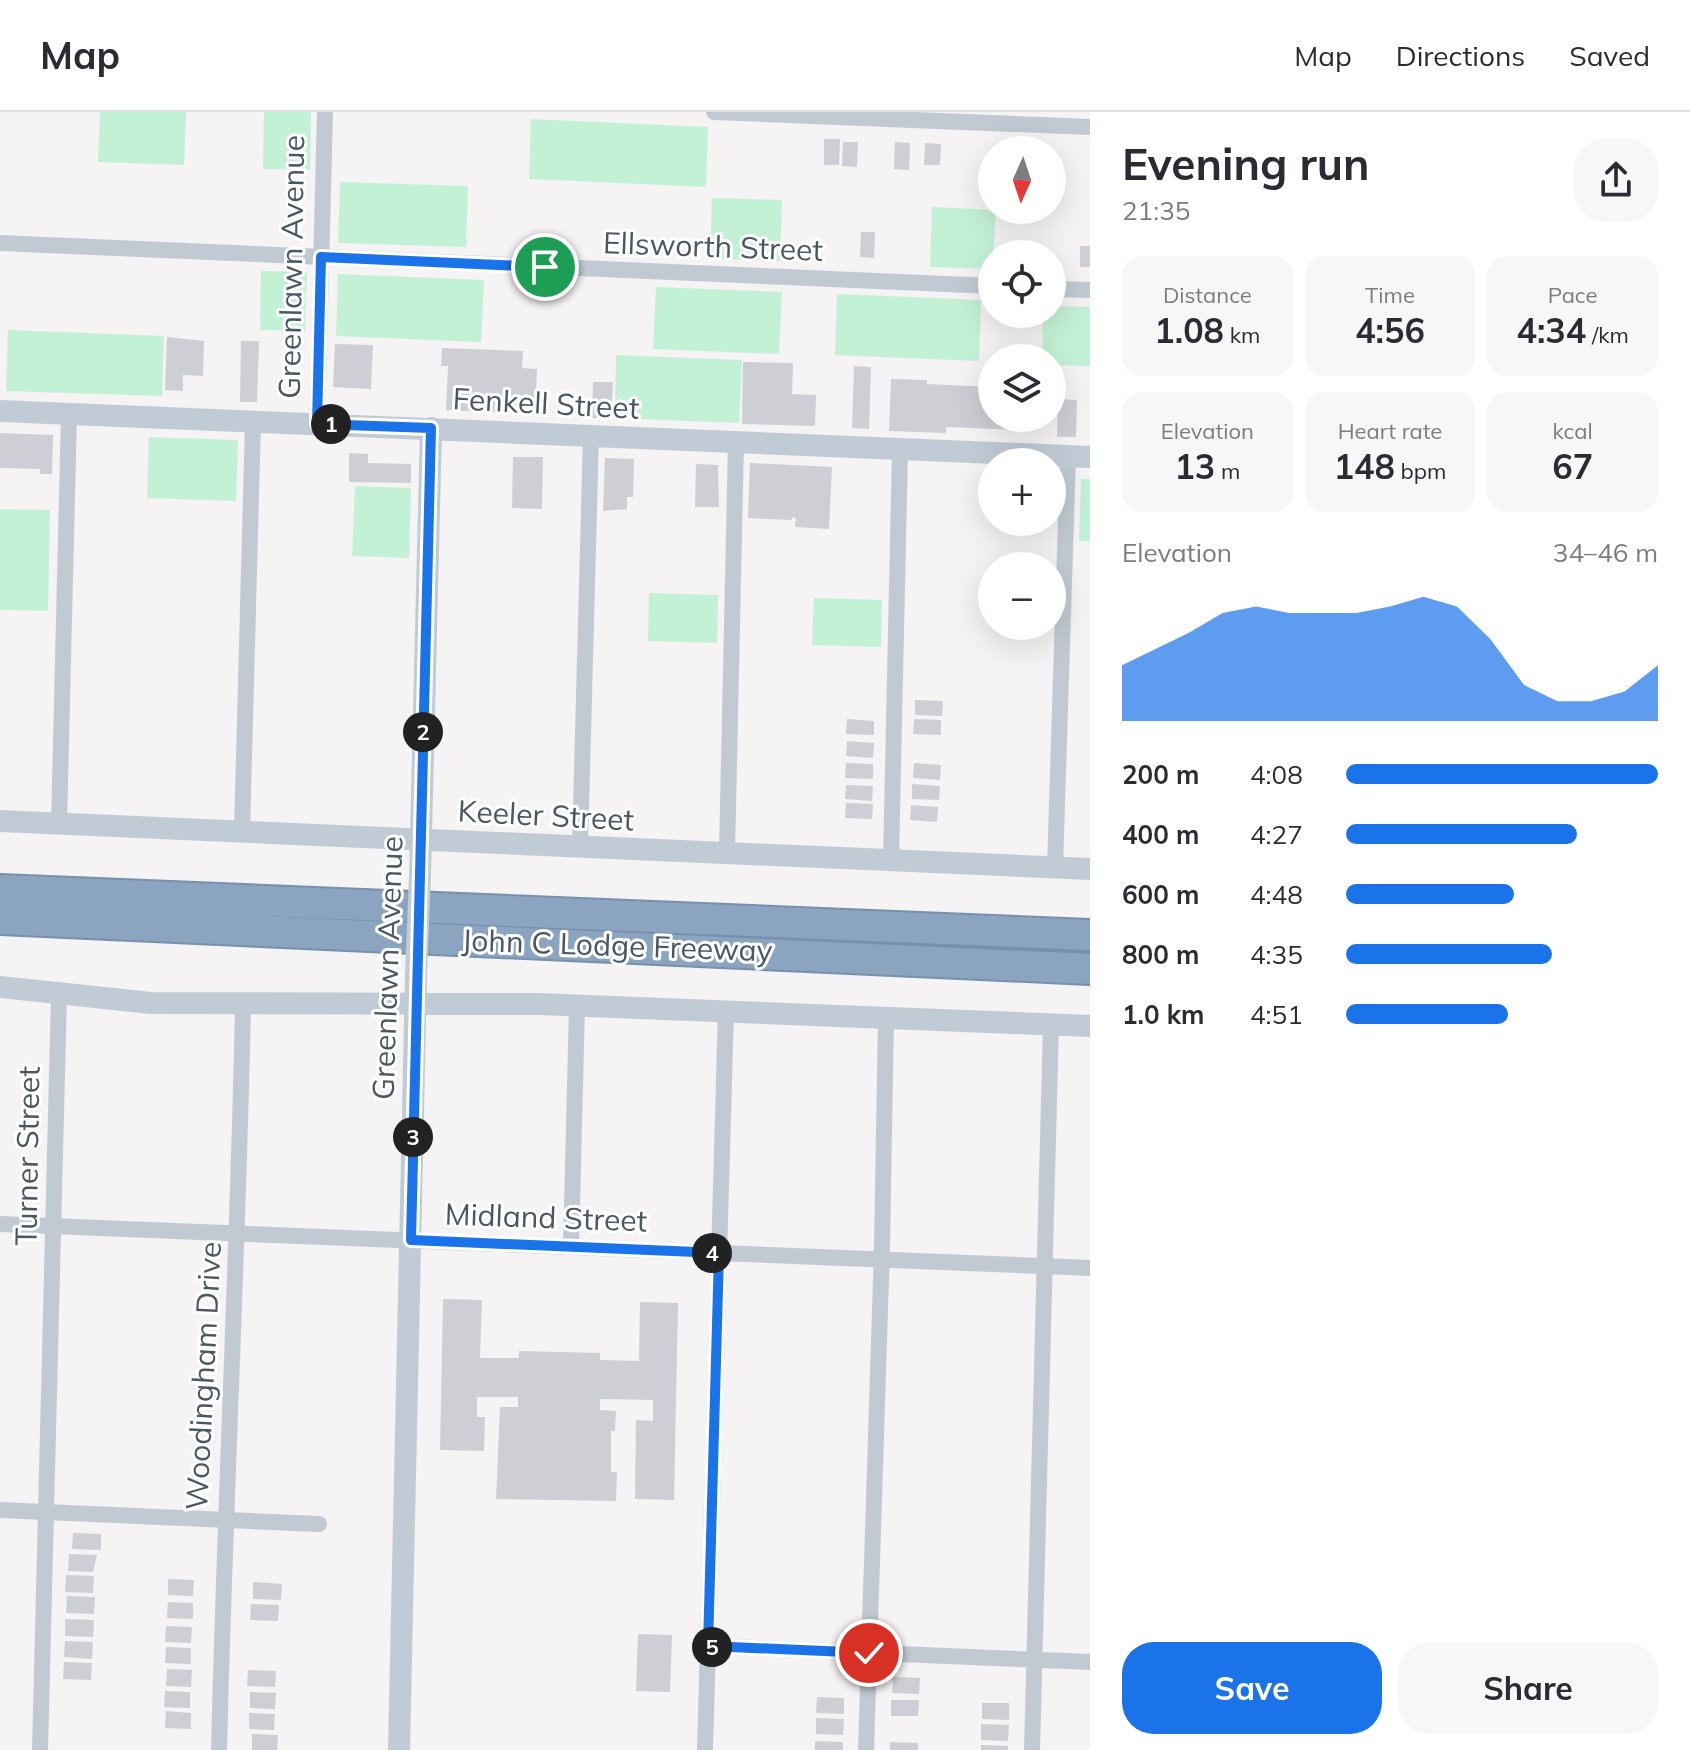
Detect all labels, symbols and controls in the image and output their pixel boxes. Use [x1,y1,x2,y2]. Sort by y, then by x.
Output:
text: Map [40,31,120,79]
text: Map [1294,38,1352,73]
text: Directions [1396,38,1525,73]
text: Saved [1569,38,1650,73]
street label: Greenlawn Avenue [270,135,312,399]
north arrow [978,136,1066,224]
map controls [978,136,1066,640]
text: Evening run [1122,136,1369,191]
button: share [1574,138,1658,222]
text: 21:35 [1122,194,1190,227]
street label: Ellsworth Street [602,223,824,269]
pin [511,233,579,301]
button: locate [978,240,1066,328]
icon: arrive [523,245,567,289]
text: Distance [1163,281,1252,309]
text: Time [1365,281,1415,309]
text: Pace [1548,281,1597,309]
text: 1.08 [1154,309,1224,352]
text: 4:56 [1355,309,1425,352]
text: 4:34 [1517,309,1586,352]
text: km [1224,321,1260,349]
text: /km [1586,321,1629,349]
button: layers [978,344,1066,432]
street label: Fenkell Street [452,379,640,427]
pin: 1 [311,404,351,444]
text: 1 [324,410,338,438]
text: Elevation [1161,417,1254,445]
text: Heart rate [1338,417,1442,445]
text: kcal [1553,417,1593,445]
text: 13 [1174,445,1215,488]
text: 148 [1334,445,1395,488]
text: 67 [1552,445,1593,488]
button: + [978,448,1066,536]
text: m [1215,457,1240,485]
text: bpm [1395,457,1446,485]
text: Elevation [1122,536,1232,569]
text: 34–46 m [1553,536,1658,569]
button: − [978,552,1066,640]
pin: 2 [403,712,443,752]
text: 2 [416,718,430,746]
text: 200 m [1122,758,1199,791]
text: 4:08 [1250,758,1303,791]
street label: Keeler Street [457,791,635,839]
text: 400 m [1122,818,1199,851]
text: 4:27 [1250,818,1303,851]
street label: Greenlawn Avenue [363,836,411,1100]
text: 600 m [1122,878,1199,911]
text: 4:48 [1250,878,1303,911]
street label: John C Lodge Freeway [461,921,773,969]
text: 800 m [1122,938,1199,971]
text: 4:35 [1250,938,1303,971]
text: 1.0 km [1122,998,1205,1031]
text: 4:51 [1250,998,1303,1031]
street label: Turner Street [6,1066,48,1246]
pin: 3 [393,1117,433,1157]
text: 3 [406,1123,420,1151]
street label: Midland Street [444,1194,648,1240]
pin: 4 [692,1233,732,1273]
text: 4 [705,1239,719,1267]
street label: Woodingham Drive [177,1241,229,1511]
pin [835,1619,903,1687]
pin: 5 [692,1627,732,1667]
icon: check [847,1631,891,1675]
text: 5 [705,1633,719,1661]
button: Save [1122,1642,1382,1734]
button: Share [1398,1642,1658,1734]

